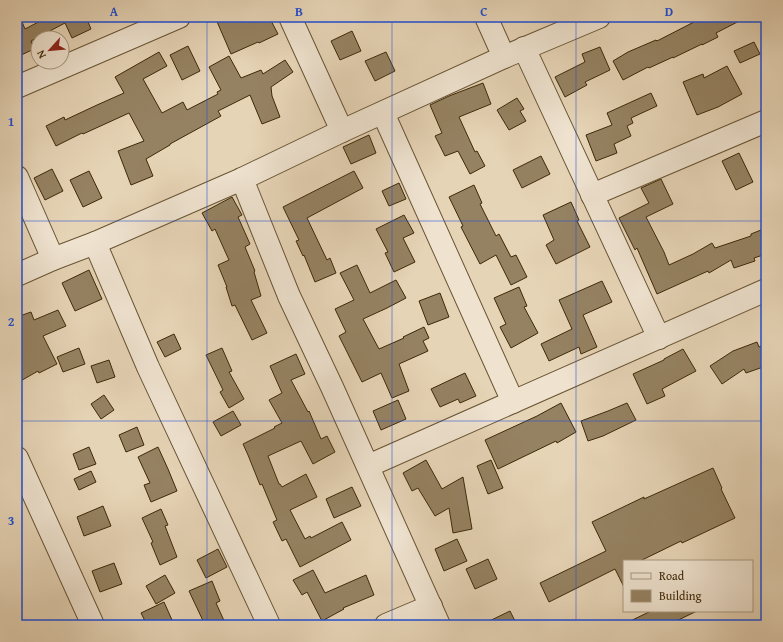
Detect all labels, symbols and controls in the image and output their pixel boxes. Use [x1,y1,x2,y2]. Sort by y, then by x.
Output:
text: A [110,2,119,21]
text: B [295,2,303,21]
text: C [480,2,488,21]
text: D [665,2,673,21]
north arrow [30,30,70,70]
text: N [32,47,50,61]
text: 1 [8,112,14,131]
text: 2 [8,312,15,331]
text: 3 [8,511,14,530]
legend [623,560,753,612]
text: Road [659,567,685,584]
text: Building [659,587,702,604]

